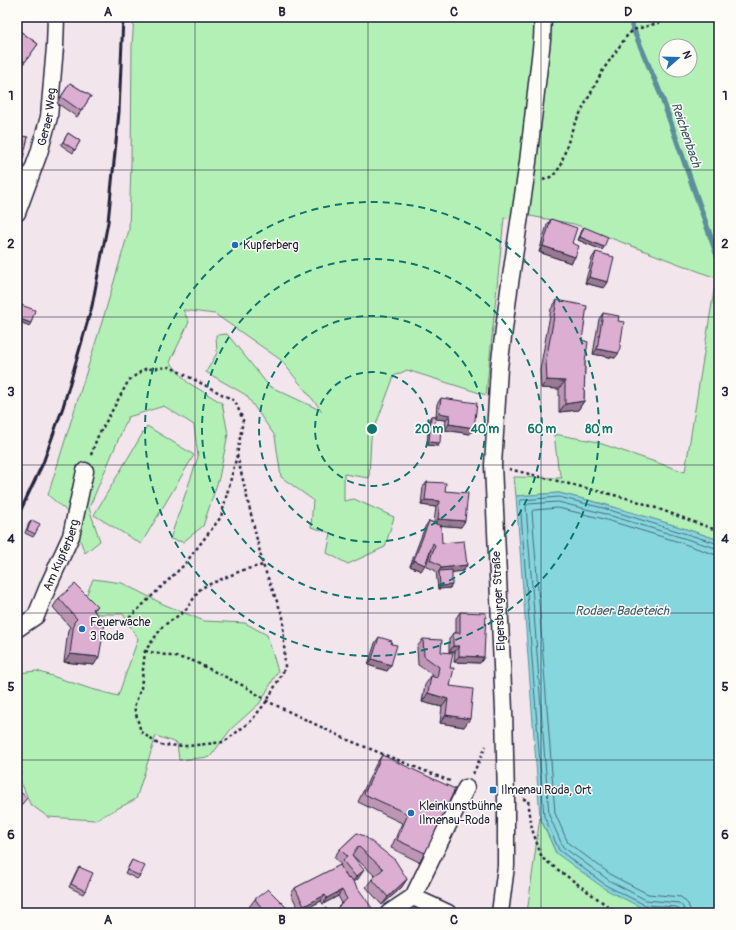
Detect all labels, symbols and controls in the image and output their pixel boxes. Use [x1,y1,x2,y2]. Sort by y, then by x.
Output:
text: A [104,4,113,20]
text: B [278,4,286,20]
text: C [450,4,458,20]
text: D [624,4,632,20]
north arrow [658,38,698,78]
text: N [680,49,694,61]
street label: Geraer Weg [34,87,59,148]
text: 1 [8,88,14,104]
text: 1 [722,88,728,104]
water label: Reichenbach [667,100,705,170]
text: 2 [7,236,15,252]
text: 2 [721,236,729,252]
place label: Kupferberg [243,238,298,253]
marker: Kupferberg [230,240,240,250]
text: 3 [7,384,15,400]
text: 3 [721,384,729,400]
centre of rings [365,422,379,436]
text: 20 m [415,422,443,437]
text: 40 m [470,422,500,437]
text: 60 m [528,422,557,437]
text: 80 m [585,422,613,437]
street label: Am Kupferberg [40,518,82,593]
text: 4 [7,531,15,547]
text: 4 [721,531,729,547]
street label: Elgersburger Straße [489,551,509,651]
water label: Rodaer Badeteich [575,603,670,619]
place label: Feuerwache 3 Roda [90,615,150,644]
marker: Feuerwache 3 Roda [77,624,87,634]
text: 5 [7,679,15,695]
text: 5 [721,679,729,695]
place label: Ilmenau Roda, Ort [501,783,592,798]
marker: Ilmenau Roda, Ort [488,785,498,795]
place label: Kleinkunstbühne Ilmenau-Roda [419,799,502,828]
marker: Kleinkunstbühne Ilmenau-Roda [406,808,416,818]
text: 6 [7,827,15,843]
text: 6 [721,827,729,843]
text: A [104,912,113,928]
text: B [278,912,286,928]
text: C [450,912,458,928]
text: D [624,912,632,928]

